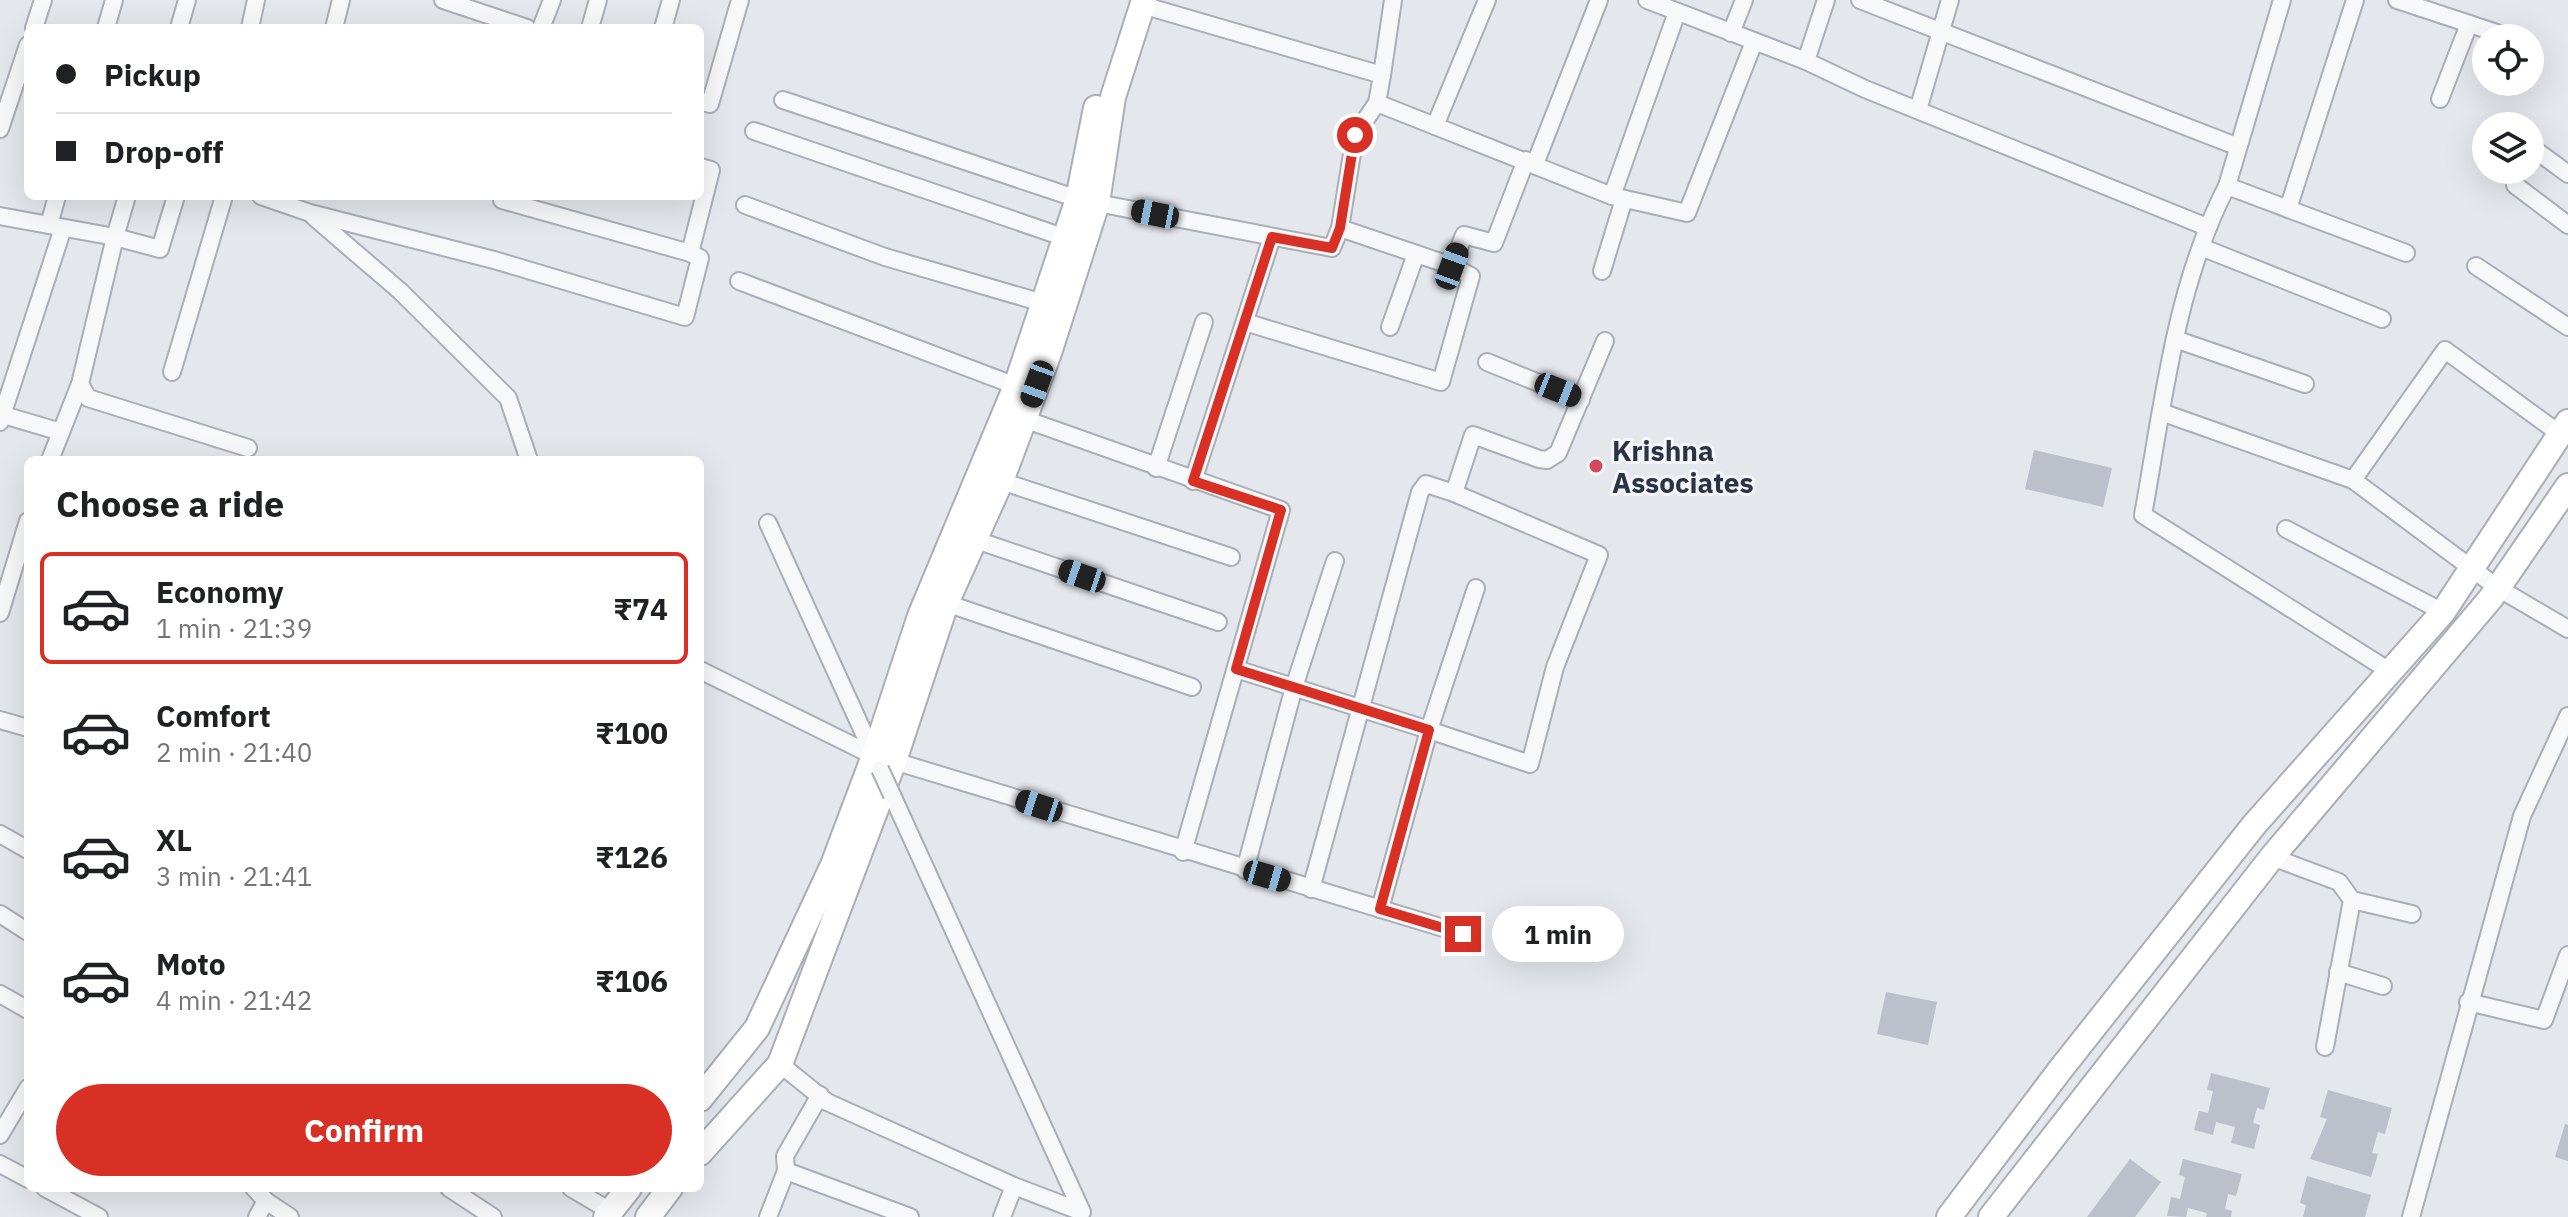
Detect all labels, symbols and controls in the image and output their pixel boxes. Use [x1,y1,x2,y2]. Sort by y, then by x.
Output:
map controls [2472,24,2544,184]
button: locate [2472,24,2544,96]
text: Pickup [104,55,201,94]
button: layers [2472,112,2544,184]
route start [1337,117,1373,153]
text: Drop-off [104,132,223,171]
car [1129,198,1181,230]
car [1433,239,1471,293]
car [1018,357,1056,411]
car [1531,370,1585,410]
place label: Krishna Associates [1612,432,1754,501]
marker: Krishna Associates [1587,457,1605,475]
text: Choose a ride [56,480,284,527]
car [1055,557,1109,595]
icon: car [60,572,132,644]
text: Economy [156,572,284,611]
text: ₹74 [613,589,668,628]
text: 1 min · 21:39 [156,611,312,645]
icon: car [60,696,132,768]
text: Comfort [156,696,271,735]
text: ₹100 [595,713,668,752]
text: 2 min · 21:40 [156,735,312,769]
car [1012,787,1066,825]
icon: car [60,820,132,892]
text: XL [156,820,192,859]
text: ₹126 [595,837,668,876]
car [1241,858,1293,894]
text: 3 min · 21:41 [156,859,312,893]
callout: 1 min [1491,906,1623,962]
route end [1445,916,1481,952]
text: 1 min [1524,917,1592,951]
icon: car [60,944,132,1016]
text: Moto [156,944,226,983]
text: ₹106 [595,961,668,1000]
text: 4 min · 21:42 [156,983,312,1017]
button: Confirm [56,1084,672,1176]

